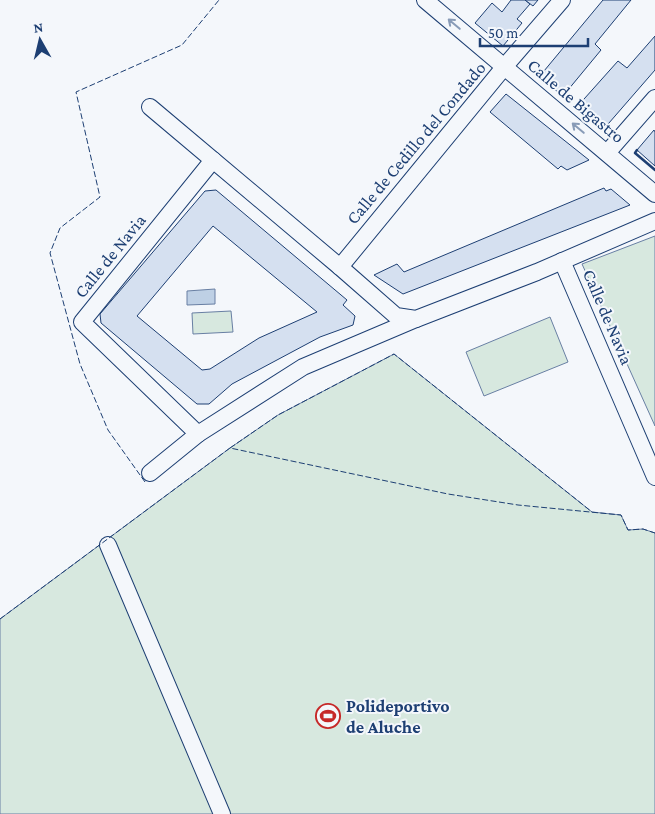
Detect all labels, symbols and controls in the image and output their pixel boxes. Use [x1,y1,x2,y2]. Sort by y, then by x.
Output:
north arrow [15,15,65,65]
scale bar [480,15,588,47]
text: N [32,18,44,36]
one-way arrow [448,18,461,29]
text: 50 m [488,25,518,41]
street label: Calle de Bigastro [524,55,628,147]
street label: Calle de Cedillo del Condado [342,58,490,228]
one-way arrow [572,123,585,134]
street label: Calle de Navia [70,210,150,302]
street label: Calle de Navia [579,266,637,368]
place label: Polideportivo de Aluche [346,696,450,737]
sports icon: Polideportivo de Aluche [315,703,341,729]

